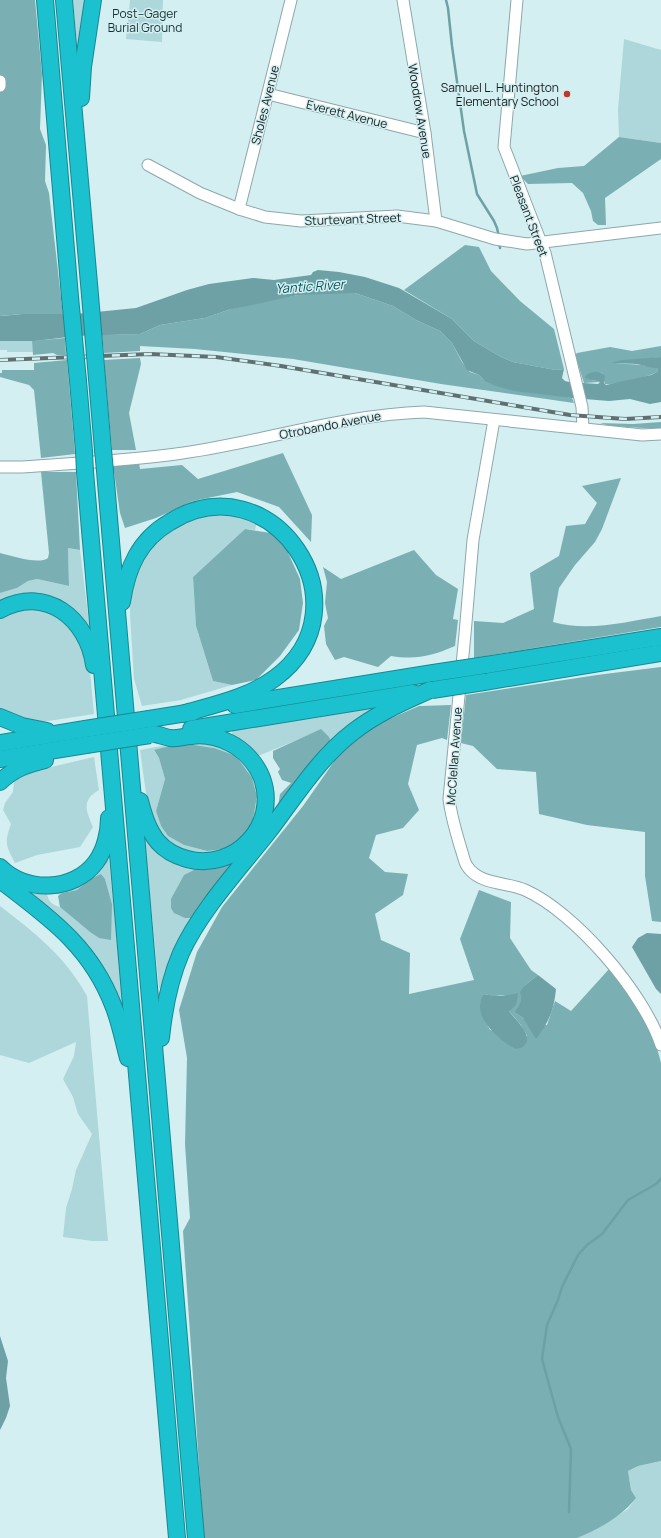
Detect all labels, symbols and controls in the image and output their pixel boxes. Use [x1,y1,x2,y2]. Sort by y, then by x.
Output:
park label: Post–Gager Burial Ground [108,5,182,36]
street label: Woodrow Avenue [404,62,436,160]
street label: Sholes Avenue [247,64,283,146]
place label: Samuel L. Huntington Elementary School [441,79,559,110]
marker: Samuel L. Huntington Elementary School [562,89,572,99]
street label: Everett Avenue [305,96,389,132]
street label: Pleasant Street [506,173,552,259]
street label: Sturtevant Street [304,209,402,229]
water label: Yantic River [275,274,347,297]
street label: Otrobando Avenue [278,407,382,443]
street label: McClellan Avenue [442,707,466,805]

